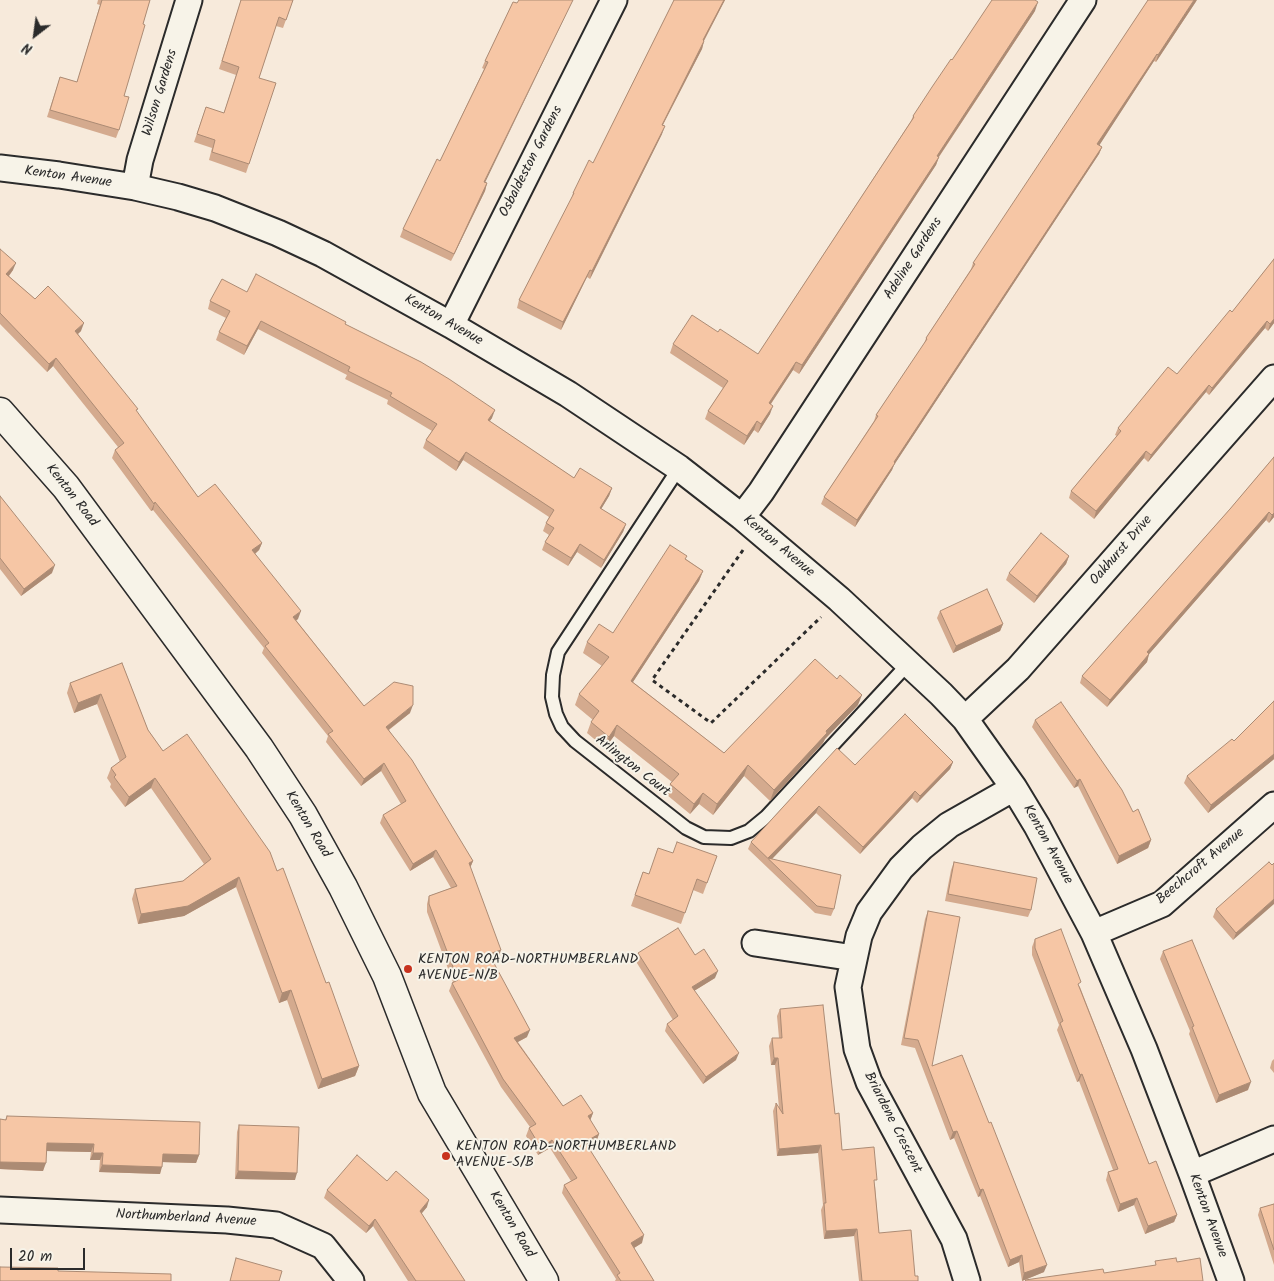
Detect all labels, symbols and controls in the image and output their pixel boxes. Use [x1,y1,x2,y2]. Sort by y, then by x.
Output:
north arrow [10,10,60,60]
text: N [18,36,37,60]
street label: Wilson Gardens [140,48,182,138]
street label: Osbaldeston Gardens [497,104,567,220]
street label: Kenton Avenue [23,164,113,192]
street label: Adeline Gardens [881,215,947,303]
street label: Kenton Avenue [401,292,485,350]
street label: Kenton Road [41,461,101,531]
street label: Kenton Avenue [739,512,817,582]
street label: Oakhurst Drive [1087,513,1157,589]
street label: Arlington Court [591,733,673,801]
street label: Kenton Road [281,789,333,861]
street label: Kenton Avenue [1018,802,1076,888]
street label: Beechcroft Avenue [1153,825,1249,909]
place label: KENTON ROAD-NORTHUMBERLAND AVENUE-N/B [418,953,638,986]
marker: KENTON ROAD-NORTHUMBERLAND AVENUE-N/B [402,963,414,975]
street label: Briardene Crescent [859,1070,925,1176]
place label: KENTON ROAD-NORTHUMBERLAND AVENUE-S/B [456,1140,676,1172]
marker: KENTON ROAD-NORTHUMBERLAND AVENUE-S/B [440,1150,452,1162]
street label: Kenton Avenue [1184,1172,1230,1260]
street label: Kenton Road [485,1189,537,1261]
street label: Northumberland Avenue [115,1207,257,1231]
scale bar [12,1238,88,1270]
text: 20 m [18,1245,52,1269]

